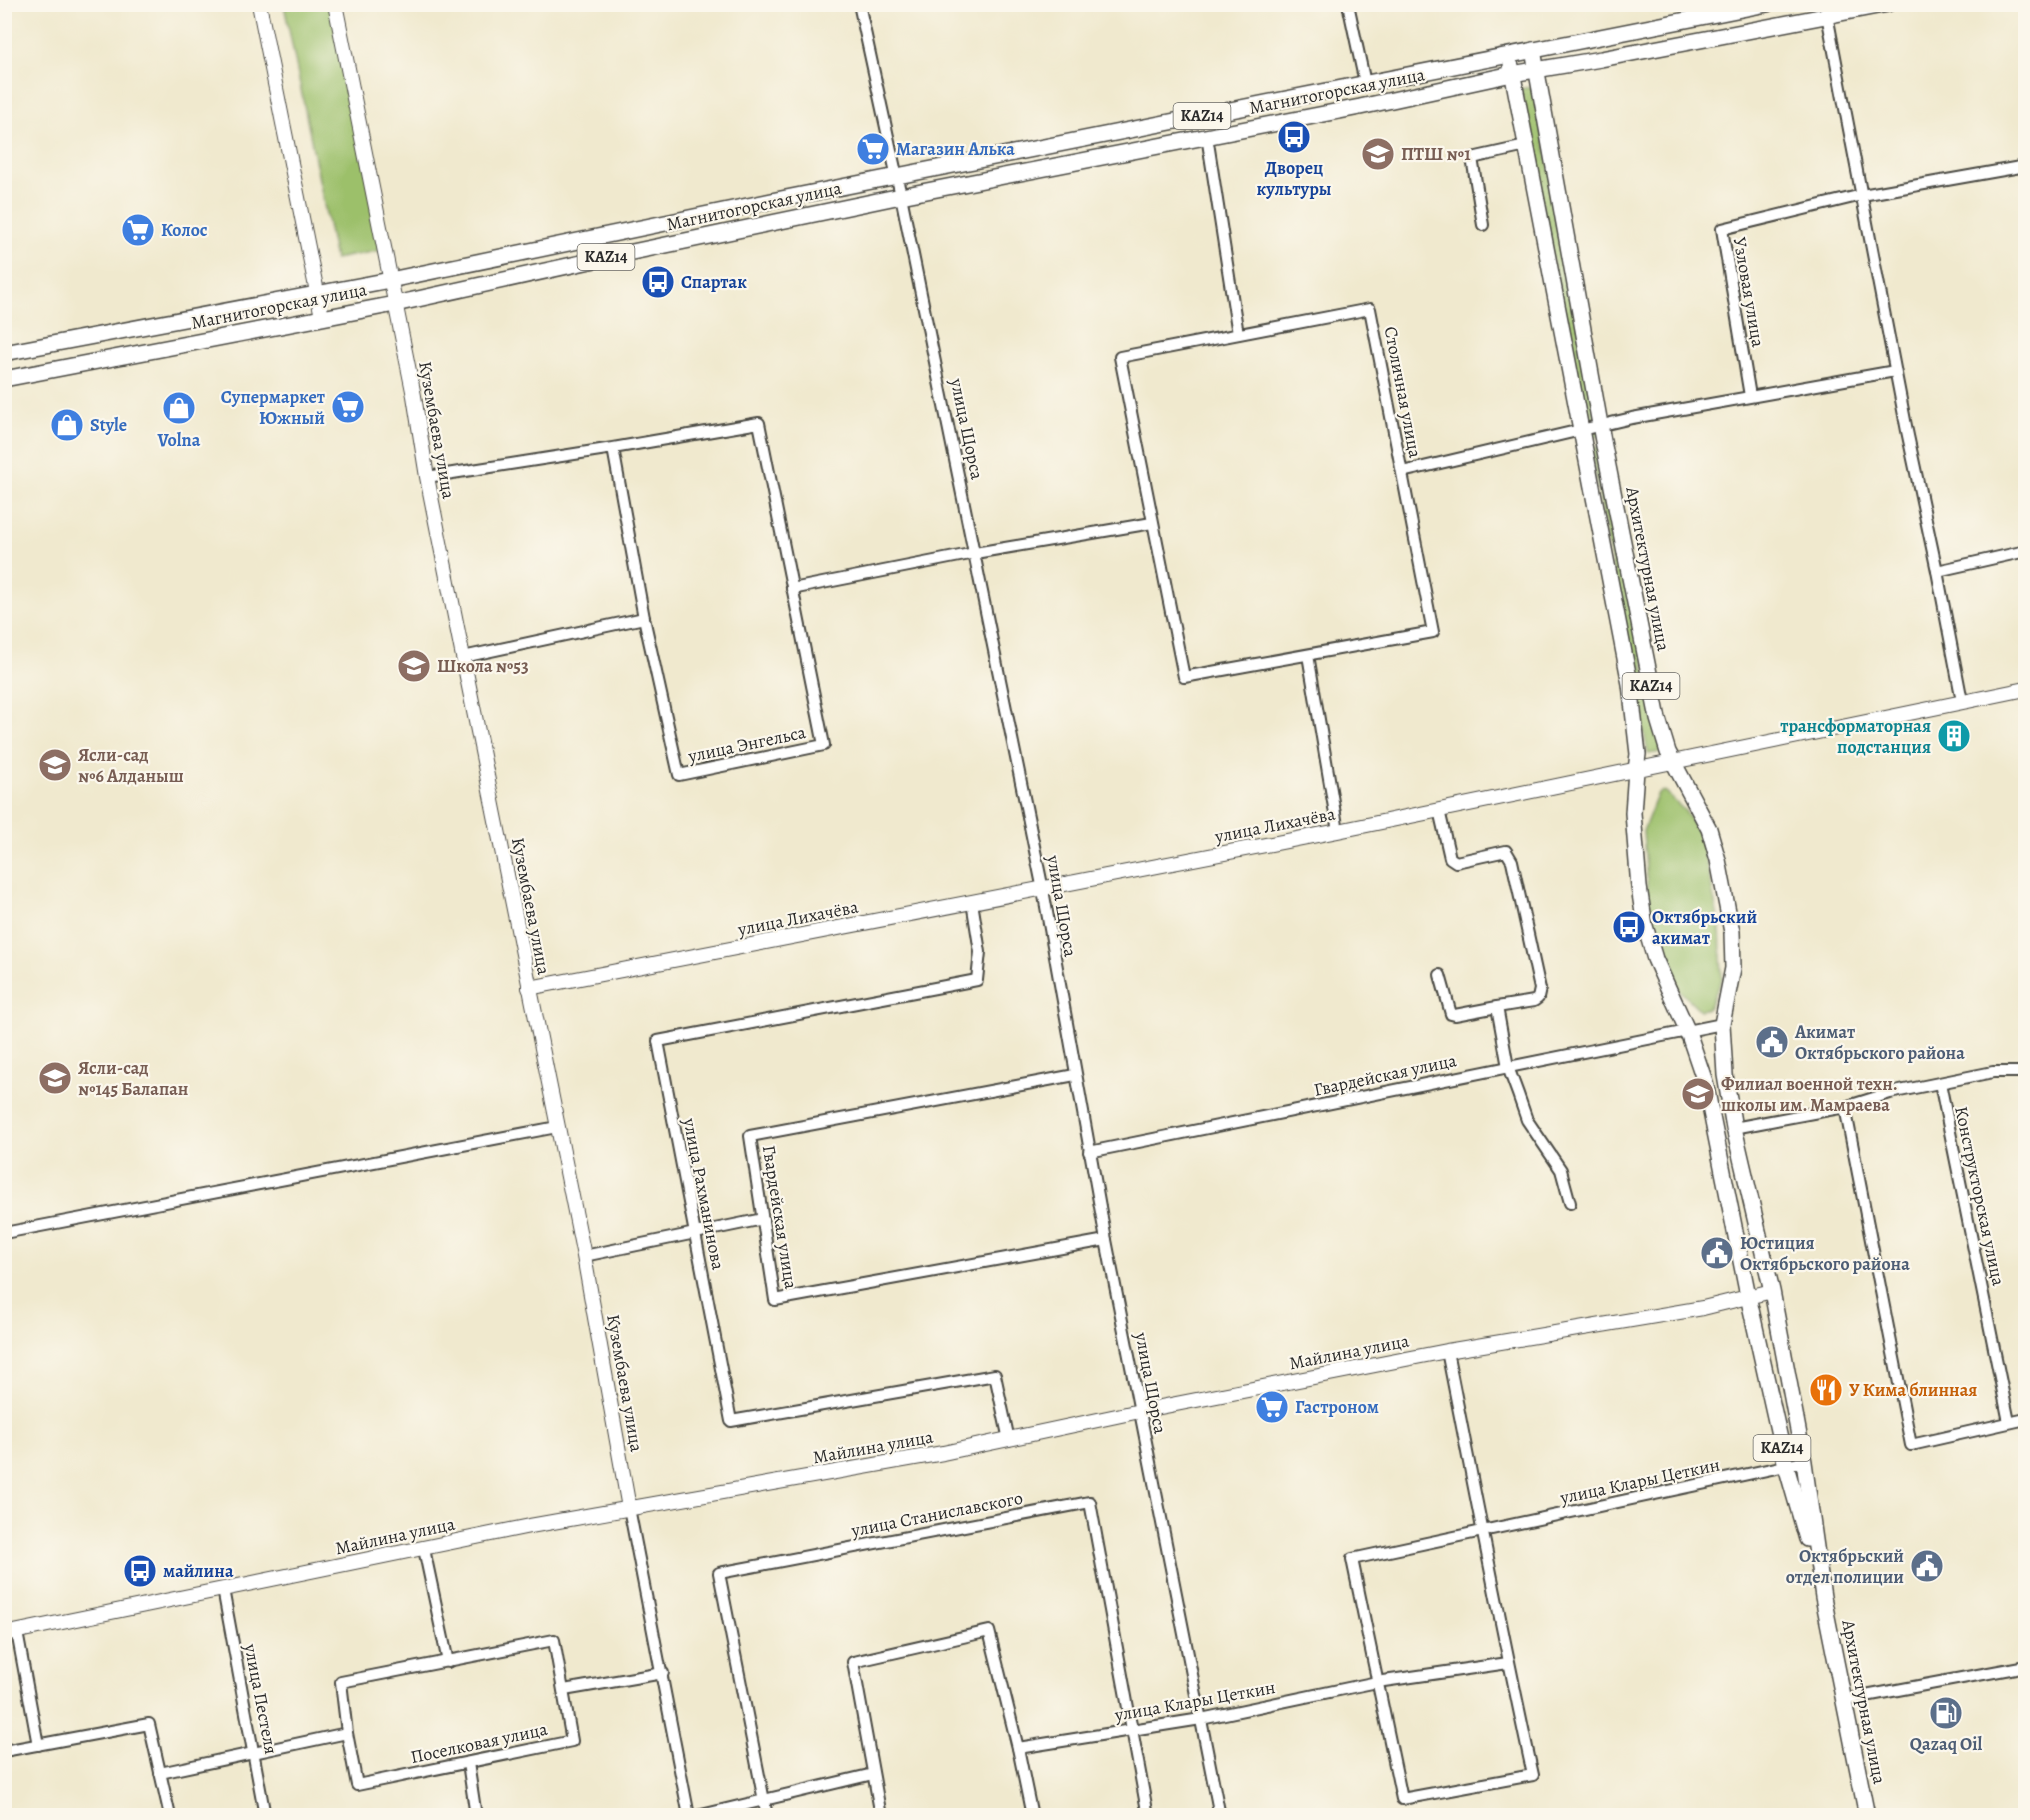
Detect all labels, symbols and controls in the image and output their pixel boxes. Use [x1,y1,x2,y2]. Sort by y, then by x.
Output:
street label: Магнитогорская улица [1247,62,1428,120]
road number: KAZ14 [1174,103,1230,129]
bus stop icon: Дворец культуры [1276,119,1312,155]
supermarket icon: Магазин Алька [855,131,891,167]
school or university icon: ПТШ №1 [1360,136,1396,172]
place label: Магазин Алька [896,137,1015,161]
place label: ПТШ №1 [1401,142,1471,166]
place label: Дворец культуры [1256,156,1332,201]
street label: Магнитогорская улица [664,176,844,236]
supermarket icon: Колос [120,212,156,248]
place label: Колос [161,218,208,242]
street label: Узловая улица [1728,235,1771,350]
road number: KAZ14 [578,244,634,270]
bus stop icon: Спартак [640,264,676,300]
place label: Спартак [681,270,747,294]
street label: Магнитогорская улица [189,277,370,335]
street label: Столичная улица [1378,324,1428,460]
street label: Кузембаева улица [413,359,461,501]
street label: улица Щорса [944,375,990,482]
place label: Супермаркет Южный [221,385,325,430]
supermarket icon: Супермаркет Южный [330,389,366,425]
shop icon: Volna [161,390,197,426]
shop icon: Style [49,407,85,443]
place label: Style [90,413,127,437]
place label: Volna [157,428,201,452]
street label: Архитектурная улица [1620,484,1676,654]
school or university icon: Школа №53 [396,648,432,684]
place label: Школа №53 [437,654,529,678]
road number: KAZ14 [1622,673,1680,699]
place label: трансформаторная подстанция [1780,714,1931,759]
building icon: трансформаторная подстанция [1936,718,1972,754]
street label: улица Энгельса [685,720,809,768]
place label: Ясли-сад №6 Алданыш [78,743,184,788]
school or university icon: Ясли-сад №6 Алданыш [37,747,73,783]
street label: улица Лихачёва [1212,801,1338,849]
street label: Кузембаева улица [506,835,556,977]
street label: улица Щорса [1041,852,1083,959]
street label: улица Лихачёва [735,894,861,942]
place label: Октябрьский акимат [1652,905,1757,950]
bus stop icon: Октябрьский акимат [1611,909,1647,945]
place label: Акимат Октябрьского района [1794,1020,1965,1065]
public building icon: Акимат Октябрьского района [1754,1024,1790,1060]
street label: Гвардейская улица [1311,1048,1459,1102]
place label: Ясли-сад №145 Балапан [78,1056,188,1101]
school or university icon: Ясли-сад №145 Балапан [37,1060,73,1096]
place label: Филиал военной техн. школы им. Мамраева [1721,1072,1898,1117]
school or university icon: Филиал военной техн. школы им. Мамраева [1680,1076,1716,1112]
street label: Конструкторская улица [1949,1104,2011,1289]
street label: улица Рахманинова [677,1115,731,1273]
street label: Гвардейская улица [757,1143,803,1291]
place label: Юстиция Октябрьского района [1740,1231,1910,1276]
public building icon: Юстиция Октябрьского района [1699,1235,1735,1271]
street label: Кузембаева улица [601,1312,649,1454]
street label: Майлина улица [1287,1328,1412,1375]
street label: улица Щорса [1129,1329,1173,1436]
restaurant icon: У Кима блинная [1808,1372,1844,1408]
place label: У Кима блинная [1849,1378,1977,1402]
supermarket icon: Гастроном [1254,1389,1290,1425]
place label: Гастроном [1295,1395,1379,1419]
street label: Майлина улица [811,1424,936,1469]
road number: KAZ14 [1754,1435,1810,1461]
street label: улица Клары Цеткин [1557,1452,1722,1510]
street label: улица Станиславского [848,1486,1025,1543]
street label: Майлина улица [333,1511,458,1560]
place label: Октябрьский отдел полиции [1786,1544,1904,1589]
public building icon: Октябрьский отдел полиции [1909,1548,1945,1584]
bus stop icon: майлина [122,1553,158,1589]
place label: майлина [163,1559,234,1583]
street label: Архитектурная улица [1836,1617,1892,1787]
street label: улица Пестеля [238,1641,283,1756]
street label: улица Клары Цеткин [1112,1675,1277,1727]
fuel station icon: Qazaq Oil [1928,1695,1964,1731]
street label: Поселковая улица [408,1717,550,1769]
place label: Qazaq Oil [1910,1732,1982,1756]

